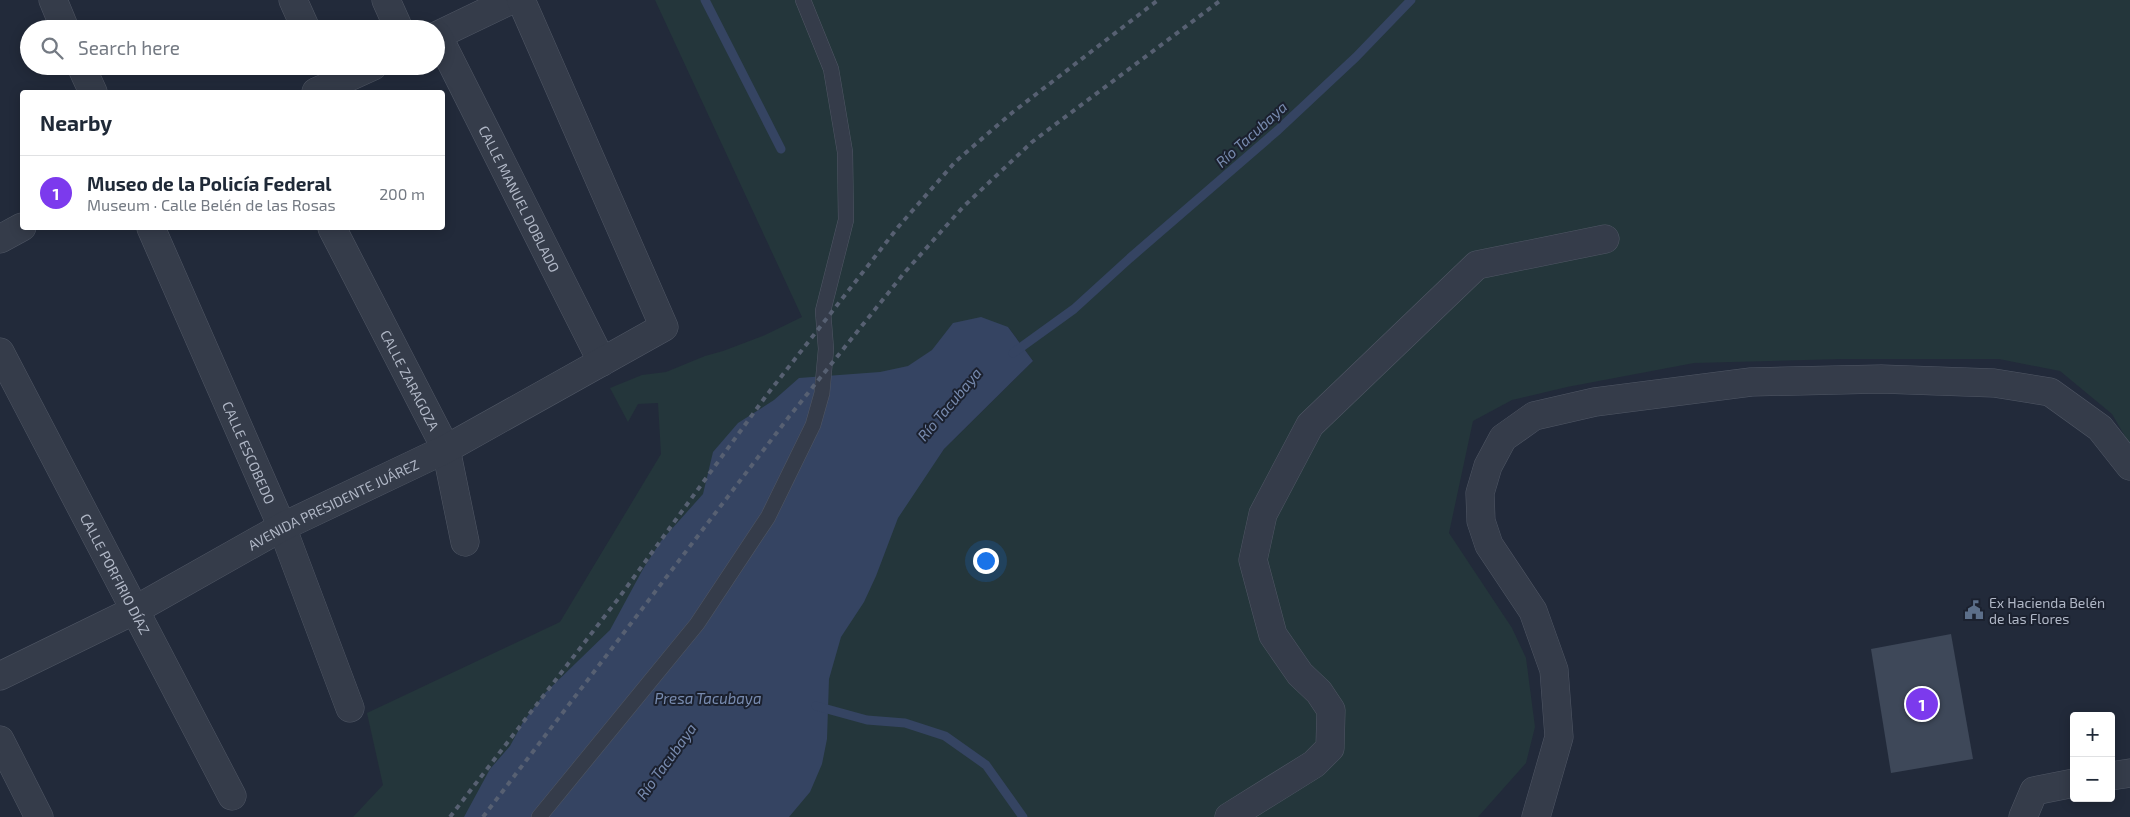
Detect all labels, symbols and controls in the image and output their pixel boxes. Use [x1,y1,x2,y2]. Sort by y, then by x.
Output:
search box [20,20,445,75]
icon: search [38,34,66,62]
text: Search here [78,36,180,59]
water label: Río Tacubaya [1212,97,1291,171]
text: Nearby [40,110,112,135]
street label: CALLE MANUEL DOBLADO [476,122,564,275]
text: Museo de la Policía Federal [87,172,332,195]
text: 1 [53,184,59,203]
text: 200 m [379,184,425,203]
text: Museum · Calle Belén de las Rosas [87,195,336,214]
street label: CALLE ZARAGOZA [377,327,443,433]
water label: Río Tacubaya [913,364,985,445]
street label: CALLE ESCOBEDO [219,399,279,506]
street label: AVENIDA PRESIDENTE JUÁREZ [245,455,421,553]
street label: CALLE PORFIRIO DÍAZ [77,510,154,637]
your location [973,548,999,574]
place label: Ex Hacienda Belén de las Flores [1989,594,2105,627]
public building icon: Ex Hacienda Belén de las Flores [1963,599,1985,621]
pin: 1 [1906,685,1938,723]
water label: Presa Tacubaya [654,689,762,708]
map controls [2070,712,2115,802]
button: + [2070,712,2115,757]
water label: Río Tacubaya [632,719,700,803]
button: − [2070,757,2115,802]

